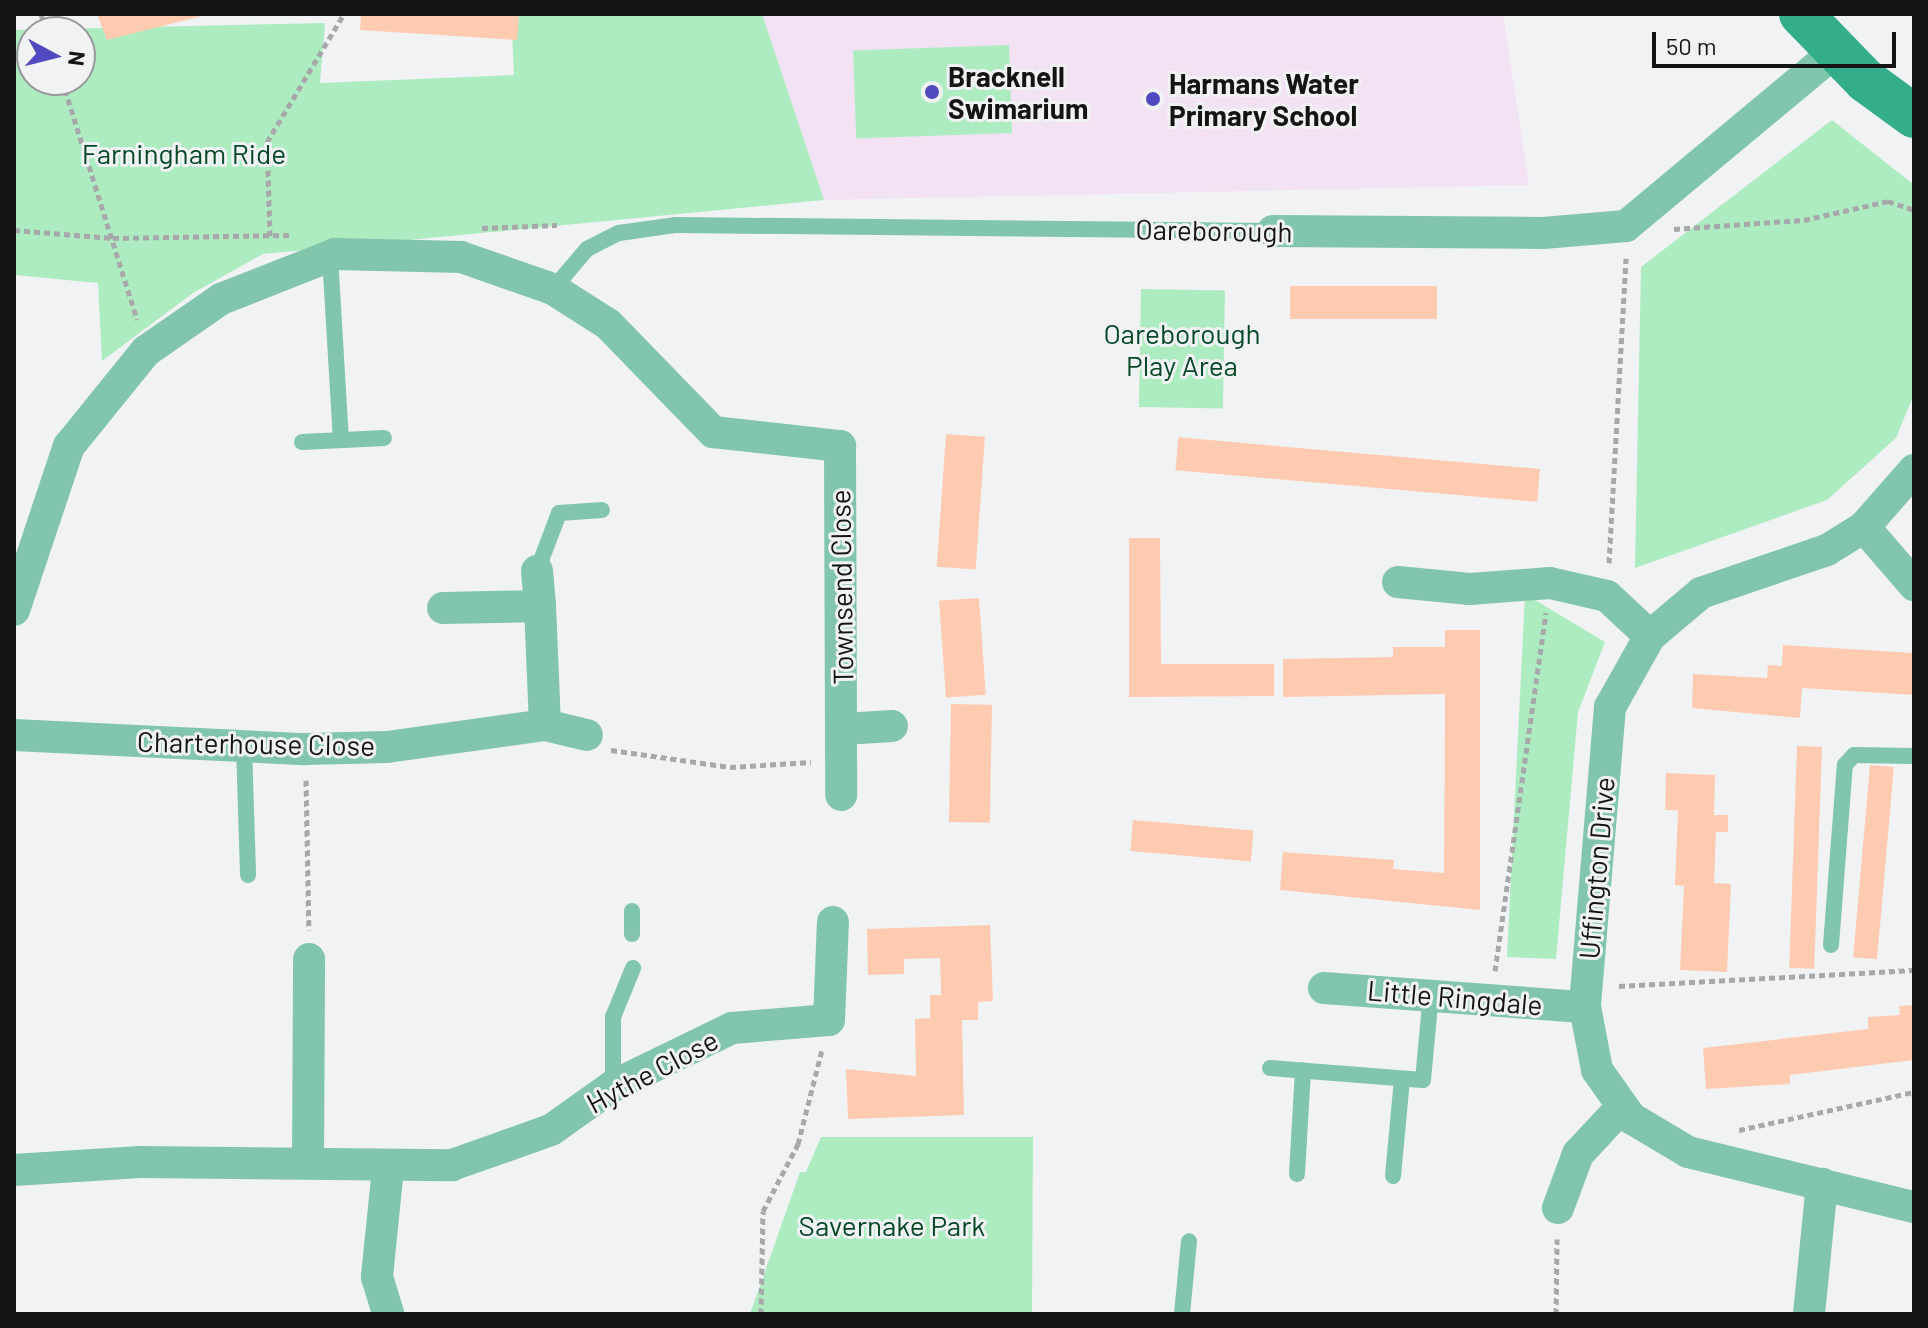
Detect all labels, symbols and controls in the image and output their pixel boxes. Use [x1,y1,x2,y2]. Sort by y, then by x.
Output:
north arrow [16,16,96,96]
scale bar [1656,16,1900,66]
text: 50 m [1666,31,1717,60]
text: N [64,50,92,68]
place label: Bracknell Swimarium [948,59,1088,125]
place label: Harmans Water Primary School [1169,66,1359,132]
marker: Bracknell Swimarium [923,83,941,101]
marker: Harmans Water Primary School [1144,90,1162,108]
park label: Farningham Ride [82,136,286,170]
street label: Oareborough [1135,212,1293,248]
park label: Oareborough Play Area [1103,316,1261,382]
street label: Townsend Close [822,489,860,685]
street label: Charterhouse Close [137,724,375,762]
street label: Uffington Drive [1571,776,1621,960]
street label: Little Ringdale [1366,973,1544,1021]
street label: Hythe Close [581,1022,723,1120]
park label: Savernake Park [799,1208,985,1242]

